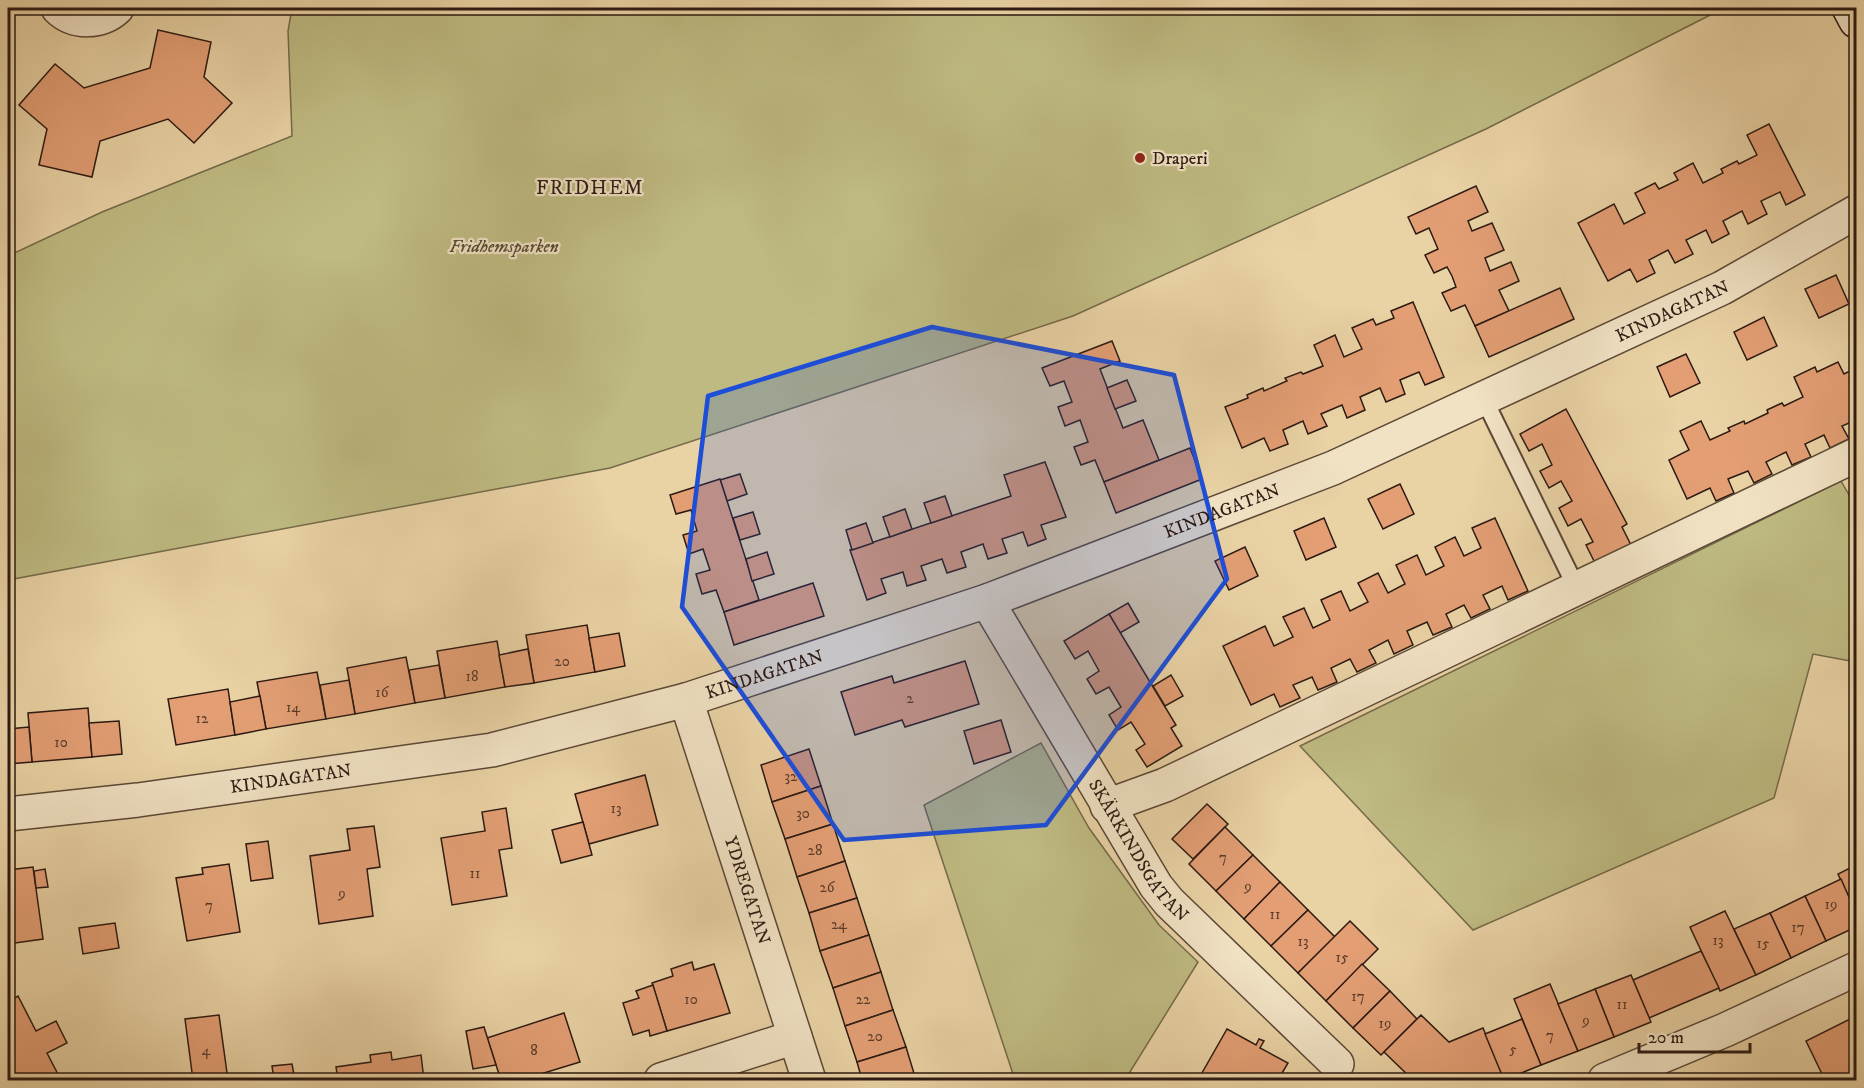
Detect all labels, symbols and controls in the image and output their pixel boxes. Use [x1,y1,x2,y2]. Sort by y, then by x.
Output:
place label: Draperi [1152,148,1208,170]
marker: Draperi [1133,151,1147,165]
district label: FRIDHEM [536,176,644,201]
park label: Fridhemsparken [449,236,559,258]
street label: KINDAGATAN [1613,276,1733,348]
street label: KINDAGATAN [1161,479,1283,544]
street label: KINDAGATAN [703,646,826,705]
house number: 20 [554,652,570,671]
house number: 18 [465,667,479,686]
house number: 16 [375,683,390,702]
house number: 2 [906,689,914,708]
house number: 14 [286,698,300,717]
house number: 12 [196,709,209,728]
house number: 10 [54,733,68,752]
street label: KINDAGATAN [229,760,353,799]
house number: 32 [785,767,798,786]
street label: SKÄRKINDSGATAN [1083,776,1193,927]
house number: 13 [610,799,622,818]
house number: 30 [796,804,810,823]
street label: YDREGATAN [719,834,774,948]
house number: 28 [808,841,822,860]
house number: 7 [1219,848,1227,867]
house number: 11 [469,864,481,883]
house number: 9 [1243,877,1252,896]
house number: 26 [819,878,836,897]
house number: 9 [337,884,346,903]
house number: 19 [1825,895,1837,914]
house number: 7 [205,896,213,915]
house number: 11 [1269,905,1281,924]
house number: 24 [831,915,847,934]
house number: 17 [1791,918,1805,937]
house number: 13 [1712,931,1724,950]
house number: 13 [1297,932,1309,951]
house number: 15 [1757,934,1770,953]
house number: 15 [1336,948,1349,967]
house number: 17 [1351,987,1365,1006]
house number: 10 [684,990,698,1009]
house number: 22 [856,990,871,1009]
house number: 11 [1616,995,1628,1014]
house number: 9 [1581,1011,1590,1030]
house number: 19 [1379,1014,1391,1033]
scale bar [1639,1016,1750,1054]
house number: 7 [1546,1026,1554,1045]
house number: 20 [867,1027,883,1046]
text: 20 m [1648,1027,1684,1049]
house number: 5 [1509,1040,1517,1059]
house number: 4 [202,1041,211,1060]
house number: 8 [530,1041,538,1060]

